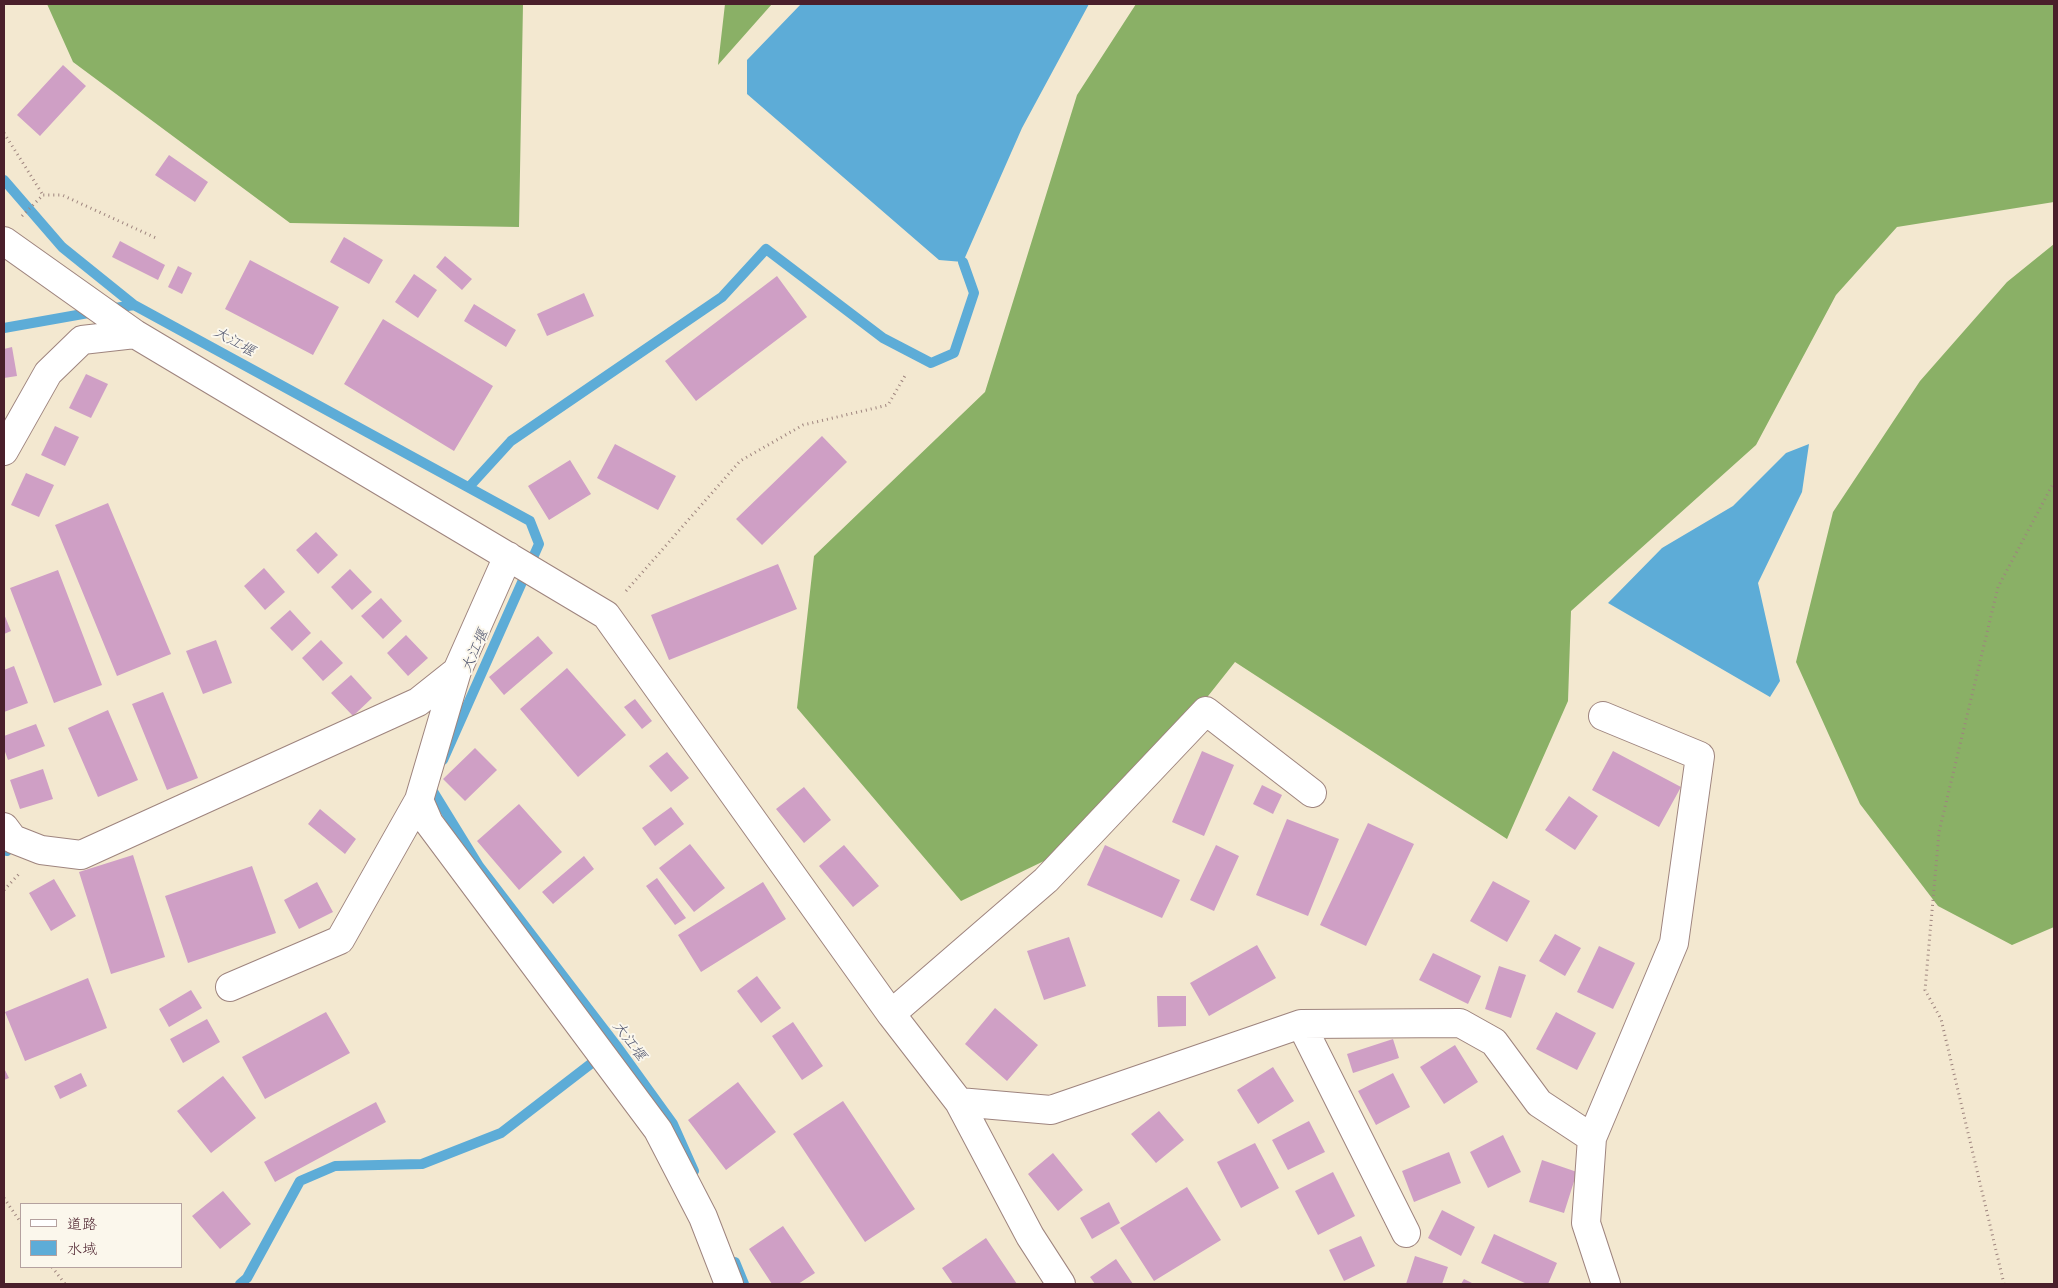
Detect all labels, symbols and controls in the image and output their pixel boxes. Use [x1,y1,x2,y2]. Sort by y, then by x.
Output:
water label: 大江堰 [210,323,258,361]
water label: 大江堰 [458,627,492,675]
water label: 大江堰 [608,1018,650,1064]
legend [20,1203,182,1268]
text: 道路 [67,1213,97,1234]
text: 水域 [67,1238,97,1259]

